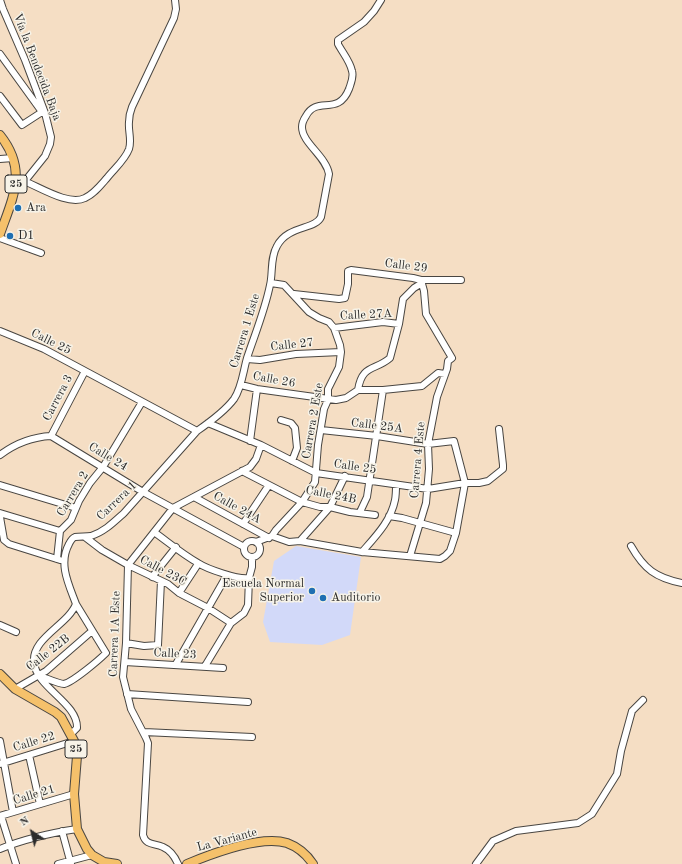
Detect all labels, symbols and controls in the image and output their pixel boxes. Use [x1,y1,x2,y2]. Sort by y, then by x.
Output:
street label: Vía la Bendecida Baja [10,11,64,123]
road number: 25 [5,175,27,193]
place label: Ara [26,201,46,215]
marker: Ara [13,203,23,213]
place label: D1 [18,229,34,243]
marker: D1 [5,231,15,241]
street label: Calle 29 [384,256,428,276]
street label: Carrera 1 Este [227,292,263,370]
street label: Calle 27A [339,306,393,324]
street label: Calle 25 [28,326,74,358]
street label: Calle 27 [270,336,314,354]
street label: Calle 26 [251,369,297,391]
street label: Carrera 3 [40,372,76,424]
street label: Carrera 2 Este [299,382,327,460]
street label: Calle 25A [350,416,404,436]
street label: Carrera 4 Este [407,421,429,499]
street label: Calle 24 [86,440,130,474]
street label: Calle 25 [333,457,377,477]
street label: Carrera 2 [54,469,92,519]
street label: Carrera 1 [94,478,140,524]
street label: Calle 24B [304,483,358,507]
street label: Calle 24A [211,489,263,527]
street label: Calle 23C [137,553,189,589]
place label: Escuela Normal Superior [222,577,304,605]
marker: Escuela Normal Superior [307,586,317,596]
street label: Carrera 1A Este [106,591,124,677]
place label: Auditorio [331,591,380,605]
marker: Auditorio [318,593,328,603]
street label: Calle 22B [23,631,73,675]
street label: Calle 23 [153,646,197,662]
street label: Calle 22 [11,729,57,755]
road number: 25 [65,740,87,758]
street label: Calle 21 [11,782,57,808]
north arrow [12,812,52,852]
text: N [18,815,31,829]
street label: La Variante [195,825,259,855]

